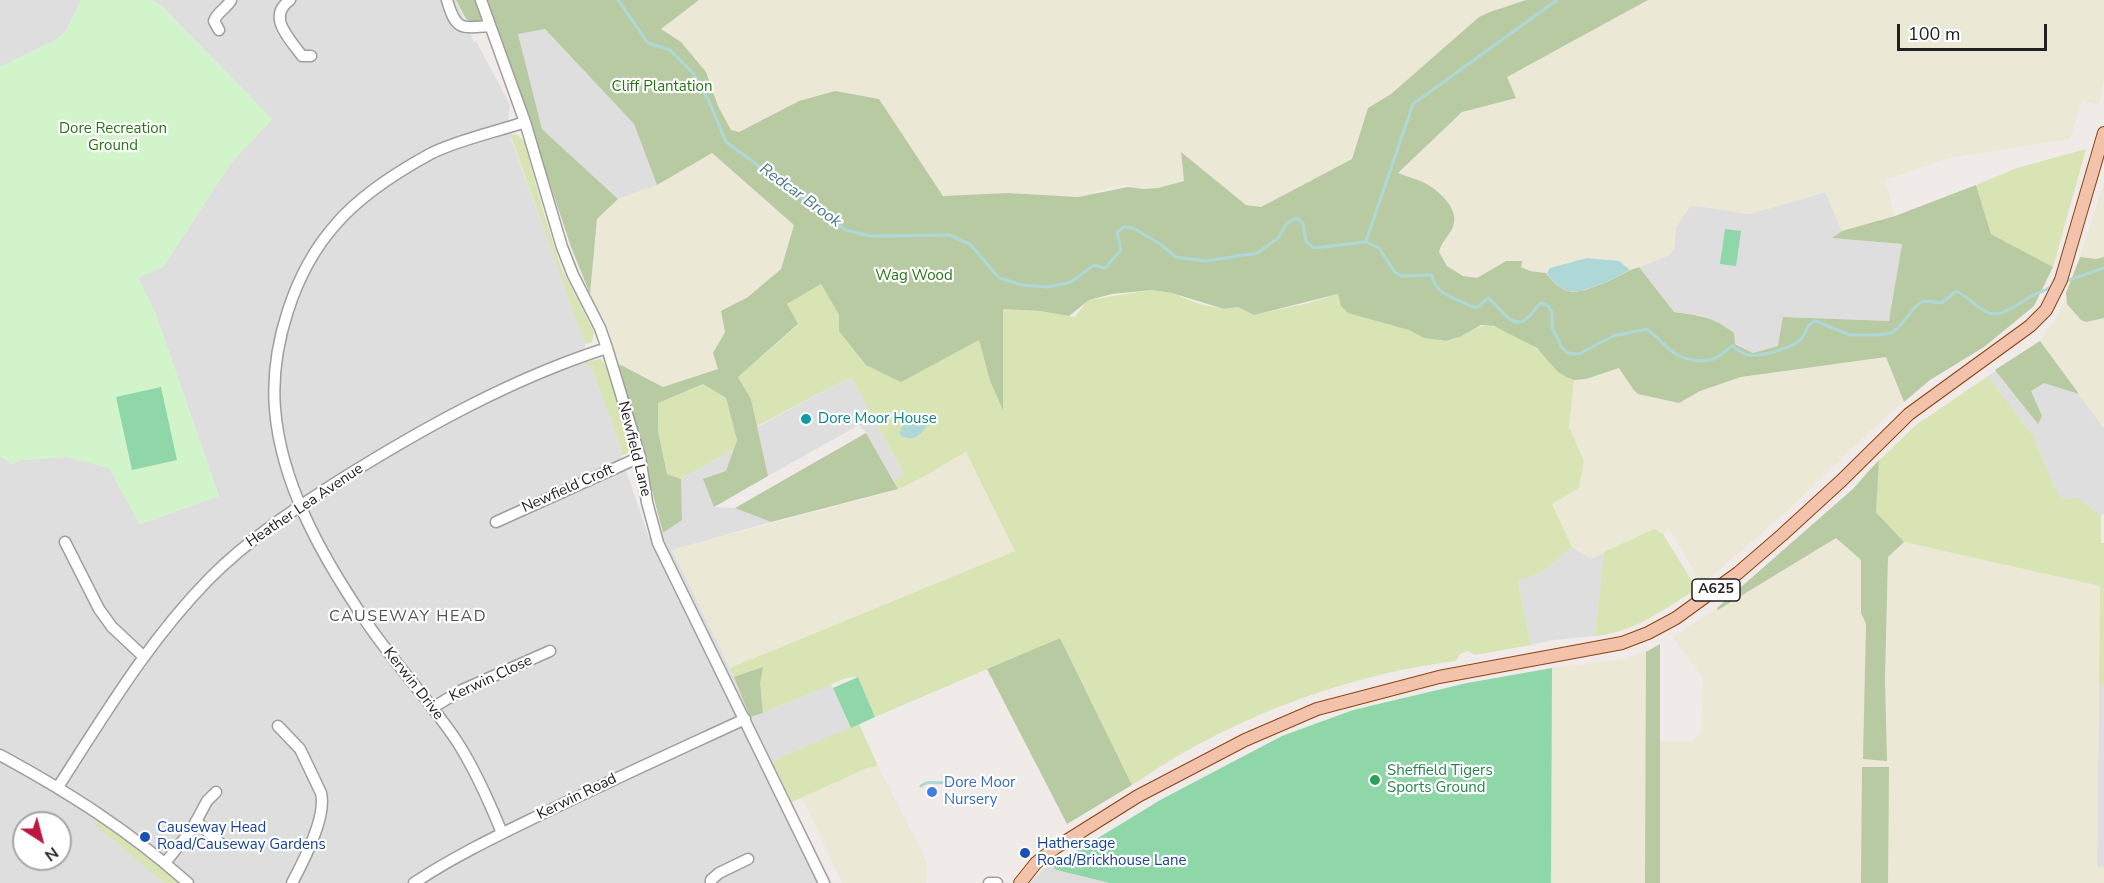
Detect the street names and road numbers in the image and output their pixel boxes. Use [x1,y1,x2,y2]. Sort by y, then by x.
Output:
street label: Newfield Lane [613,399,655,499]
street label: Heather Lea Avenue [243,460,367,552]
street label: Newfield Croft [519,461,617,517]
road number: A625 [1692,579,1740,601]
street label: Kerwin Drive [379,644,447,724]
street label: Kerwin Close [447,652,535,706]
street label: Kerwin Road [534,770,620,824]

